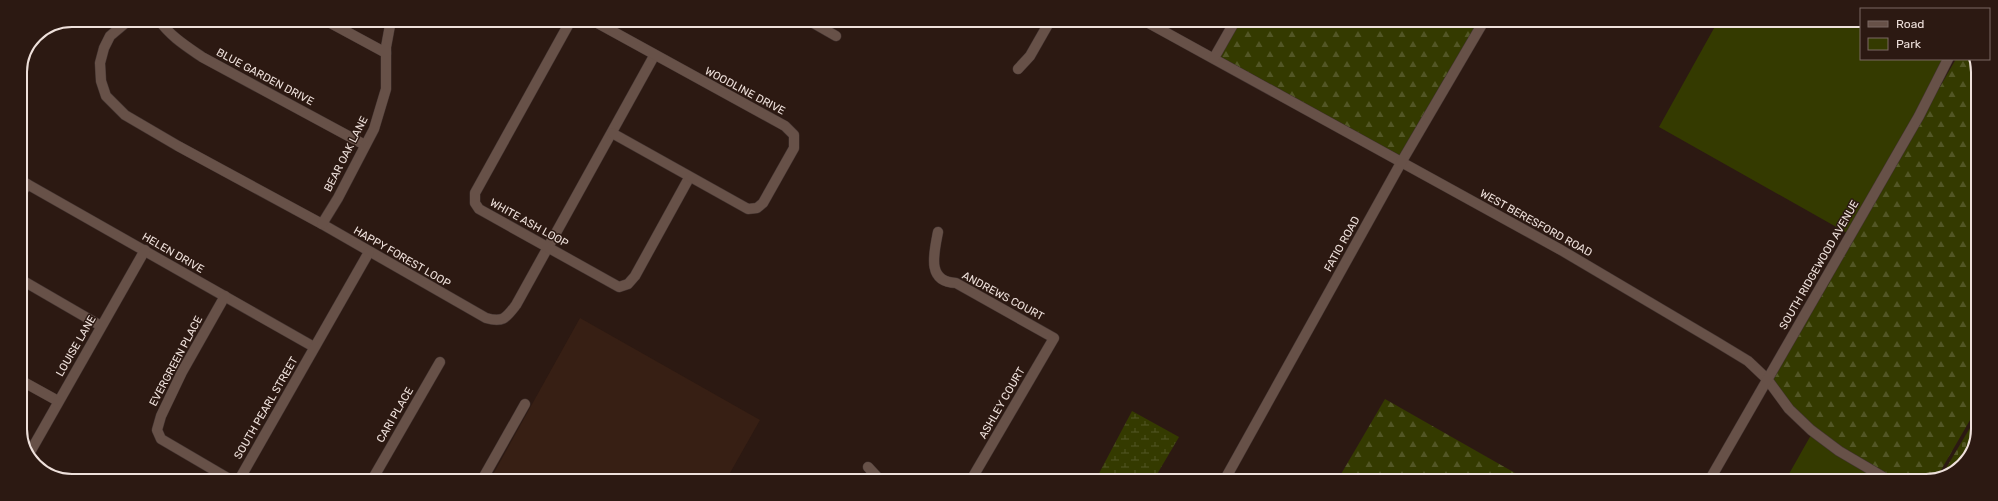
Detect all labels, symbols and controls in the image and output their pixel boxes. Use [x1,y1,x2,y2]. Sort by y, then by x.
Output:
legend [1860,8,1990,60]
text: Road [1896,17,1924,31]
text: Park [1896,37,1922,51]
street label: BLUE GARDEN DRIVE [214,46,316,108]
street label: WOODLINE DRIVE [703,64,788,118]
street label: BEAR OAK LANE [321,114,371,194]
street label: WEST BERESFORD ROAD [1478,187,1594,259]
street label: WHITE ASH LOOP [487,196,571,250]
street label: SOUTH RIDGEWOOD AVENUE [1777,198,1862,332]
street label: FATIO ROAD [1321,214,1363,274]
street label: HAPPY FOREST LOOP [351,224,453,290]
street label: HELEN DRIVE [140,230,207,276]
street label: ANDREWS COURT [960,269,1047,323]
street label: LOUISE LANE [53,313,99,379]
street label: EVERGREEN PLACE [147,313,205,408]
street label: SOUTH PEARL STREET [231,354,301,461]
street label: ASHLEY COURT [976,364,1028,441]
street label: CARI PLACE [374,385,416,445]

